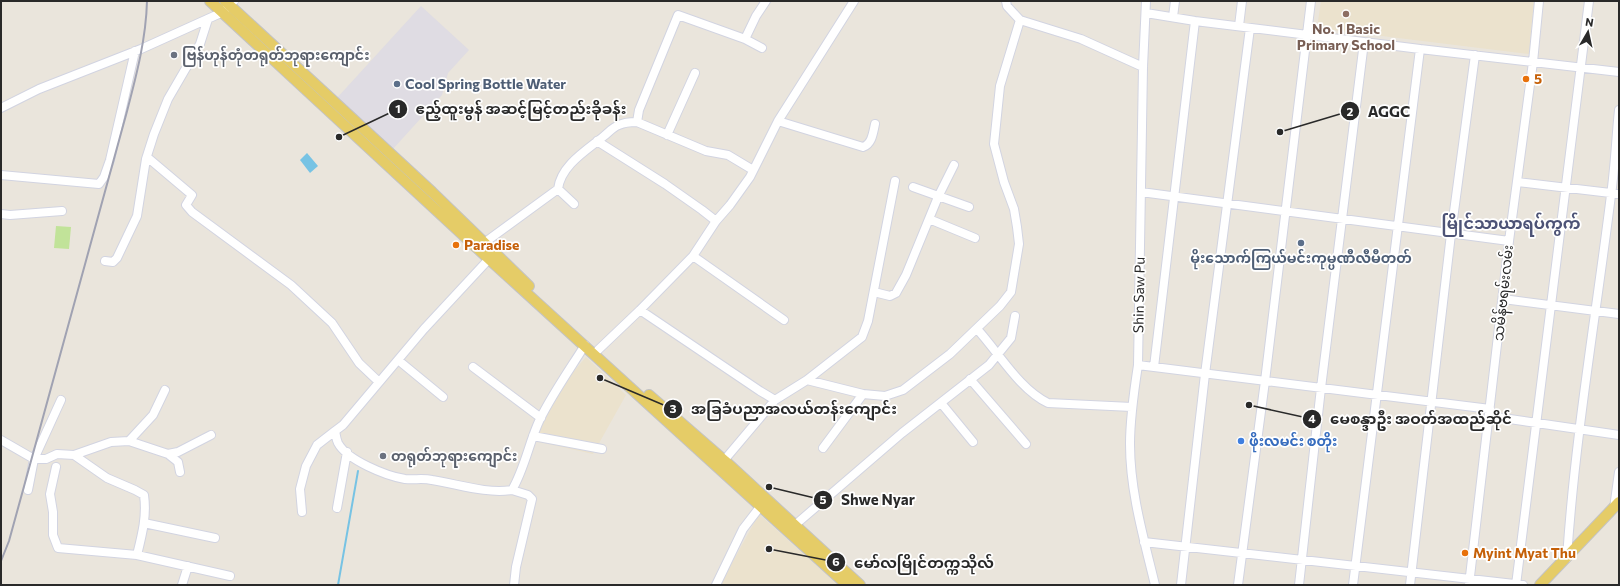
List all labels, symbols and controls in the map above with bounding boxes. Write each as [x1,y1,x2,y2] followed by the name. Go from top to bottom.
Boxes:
[1341,9,1351,19] marker: No. 1 Basic Primary School
[1568,12,1608,52] north arrow
[1585,15,1595,29] text: N
[1297,20,1395,53] place label: No. 1 Basic Primary School
[182,45,370,67] place label: ဗြန်ဟုန်တုံတရုတ်ဘုရားကျောင်း
[169,50,179,60] marker: ဗြန်ဟုန်တုံတရုတ်ဘုရားကျောင်း
[1534,70,1542,87] place label: 5
[1521,74,1531,84] marker: 5
[405,75,566,92] place label: Cool Spring Bottle Water
[392,79,402,89] marker: Cool Spring Bottle Water
[388,95,635,122] callout: ဧည့်ထူးမွန် အဆင့်မြင့်တည်းခိုခန်း
[1340,98,1419,125] callout: AGGC
[416,99,626,121] text: ဧည့်ထူးမွန် အဆင့်မြင့်တည်းခိုခန်း
[395,101,401,115] text: 1
[1368,102,1410,120] text: AGGC
[1347,104,1354,118] text: 2
[1442,212,1581,237] district label: မြိုင်သာယာရပ်ကွက်
[464,236,519,253] place label: Paradise
[1296,238,1306,248] marker: မိုးသောက်ကြယ်မင်းကုမ္ပဏီလီမီတတ်
[451,240,461,250] marker: Paradise
[1488,244,1520,342] street label: သမိန်ဗရမ်းလမ်း
[1190,248,1412,270] place label: မိုးသောက်ကြယ်မင်းကုမ္ပဏီလီမီတတ်
[1129,257,1148,333] street label: Shin Saw Pu
[663,395,905,422] callout: အခြခံပညာအလယ်တန်းကျောင်း
[691,399,897,421] text: အခြခံပညာအလယ်တန်းကျောင်း
[670,401,677,415] text: 3
[1302,405,1521,432] callout: မေစန္ဒာဦး အဝတ်အထည်ဆိုင်
[1330,409,1512,431] text: မေစန္ဒာဦး အဝတ်အထည်ဆိုင်
[1308,411,1316,425] text: 4
[1249,431,1337,453] place label: ဖိုးလမင်း စတိုး
[1236,436,1246,446] marker: ဖိုးလမင်း စတိုး
[391,446,517,468] place label: တရုတ်ဘုရားကျောင်း
[378,451,388,461] marker: တရုတ်ဘုရားကျောင်း
[813,486,923,513] callout: Shwe Nyar
[841,490,915,508] text: Shwe Nyar
[820,492,827,506] text: 5
[1473,544,1576,561] place label: Myint Myat Thu
[1460,548,1470,558] marker: Myint Myat Thu
[826,549,1002,576] callout: မော်လမြိုင်တက္ကသိုလ်
[854,553,994,575] text: မော်လမြိုင်တက္ကသိုလ်
[832,554,840,568] text: 6

